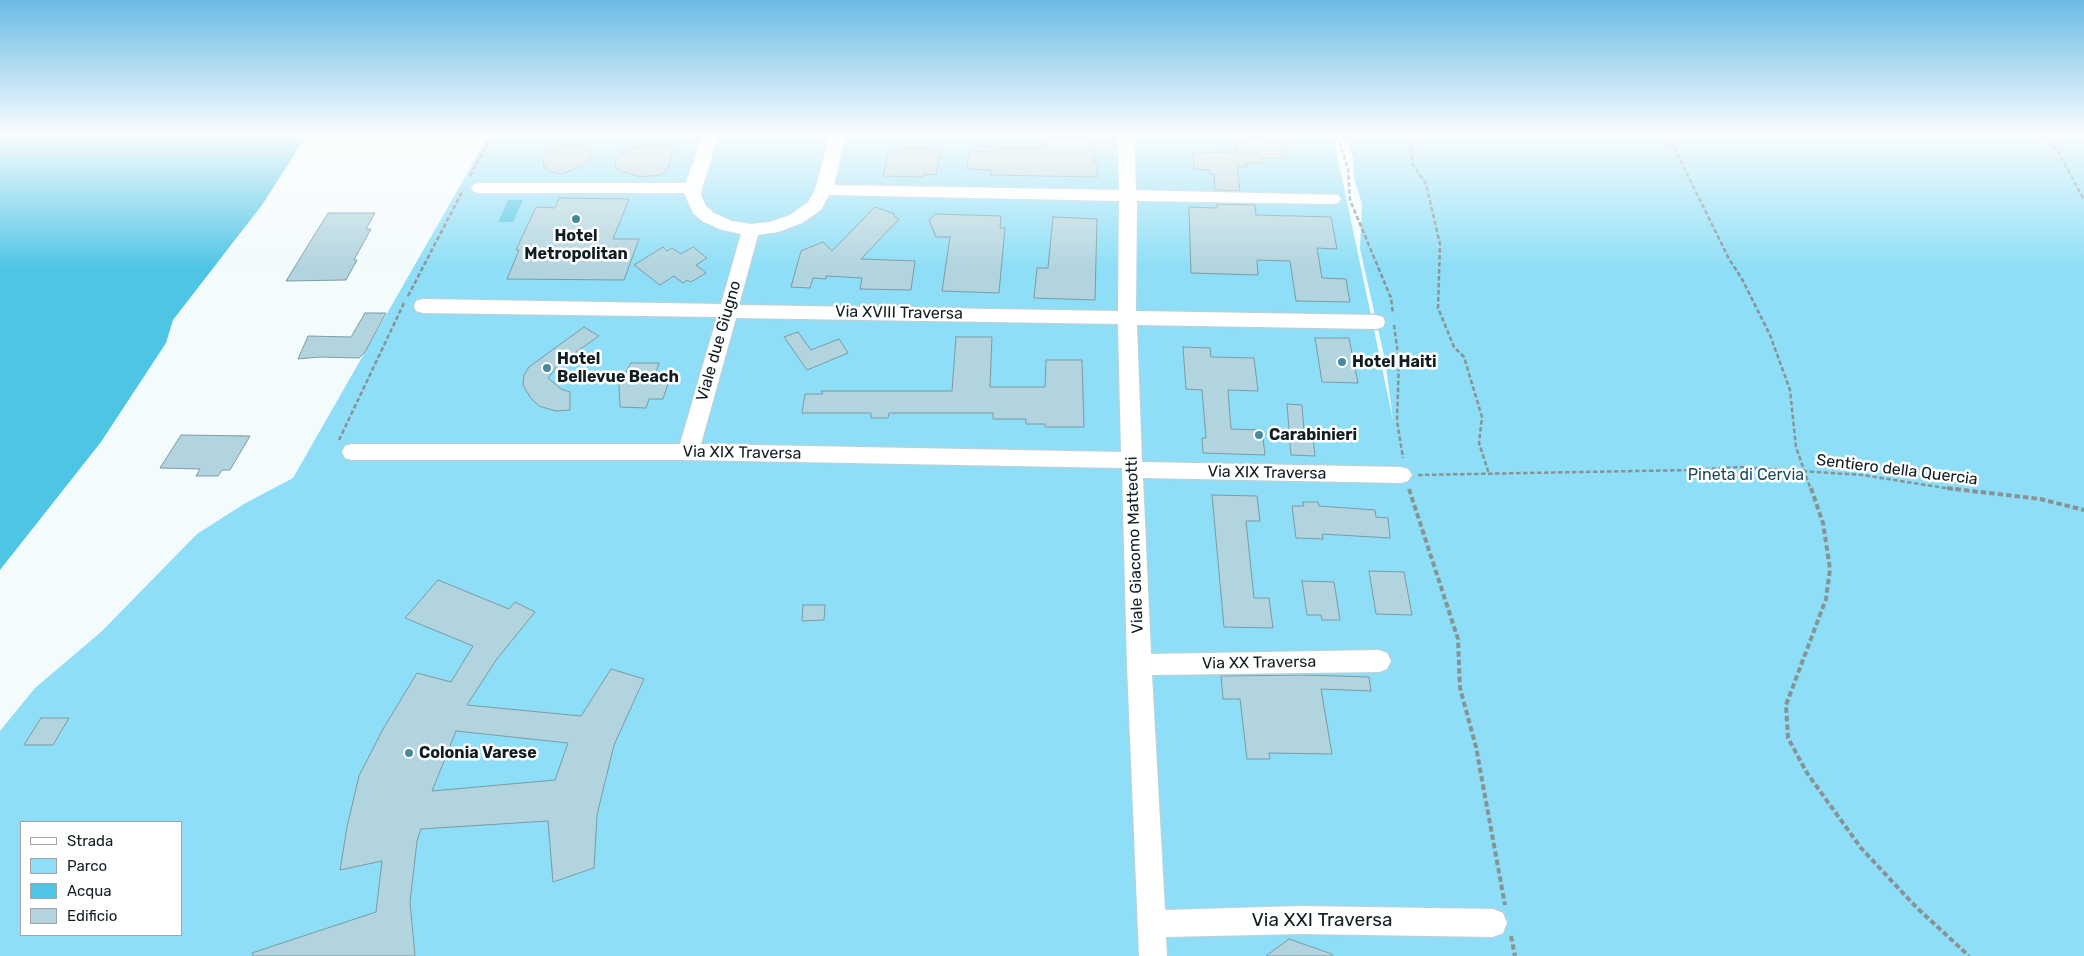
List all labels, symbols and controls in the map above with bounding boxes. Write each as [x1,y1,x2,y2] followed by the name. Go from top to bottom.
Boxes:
[570,213,582,225] marker: Hotel Metropolitan
[524,226,628,264] place label: Hotel Metropolitan
[693,278,745,404] street label: Viale due Giugno
[835,302,963,324] street label: Via XVIII Traversa
[557,349,679,387] place label: Hotel Bellevue Beach
[1352,352,1437,372] place label: Hotel Haiti
[1336,356,1348,368] marker: Hotel Haiti
[541,362,553,374] marker: Hotel Bellevue Beach
[1269,425,1357,445] place label: Carabinieri
[1253,429,1265,441] marker: Carabinieri
[682,442,802,464] street label: Via XIX Traversa
[1815,451,1979,489] street label: Sentiero della Quercia
[1122,456,1148,634] street label: Viale Giacomo Matteotti
[1207,462,1327,484] street label: Via XIX Traversa
[1688,465,1804,485] park label: Pineta di Cervia
[1202,652,1316,674] street label: Via XX Traversa
[419,743,537,763] place label: Colonia Varese
[403,747,415,759] marker: Colonia Varese
[20,821,182,936] legend
[67,832,113,850] text: Strada
[67,857,107,875] text: Parco
[67,882,112,900] text: Acqua
[67,907,117,925] text: Edificio
[1251,910,1393,932] street label: Via XXI Traversa

